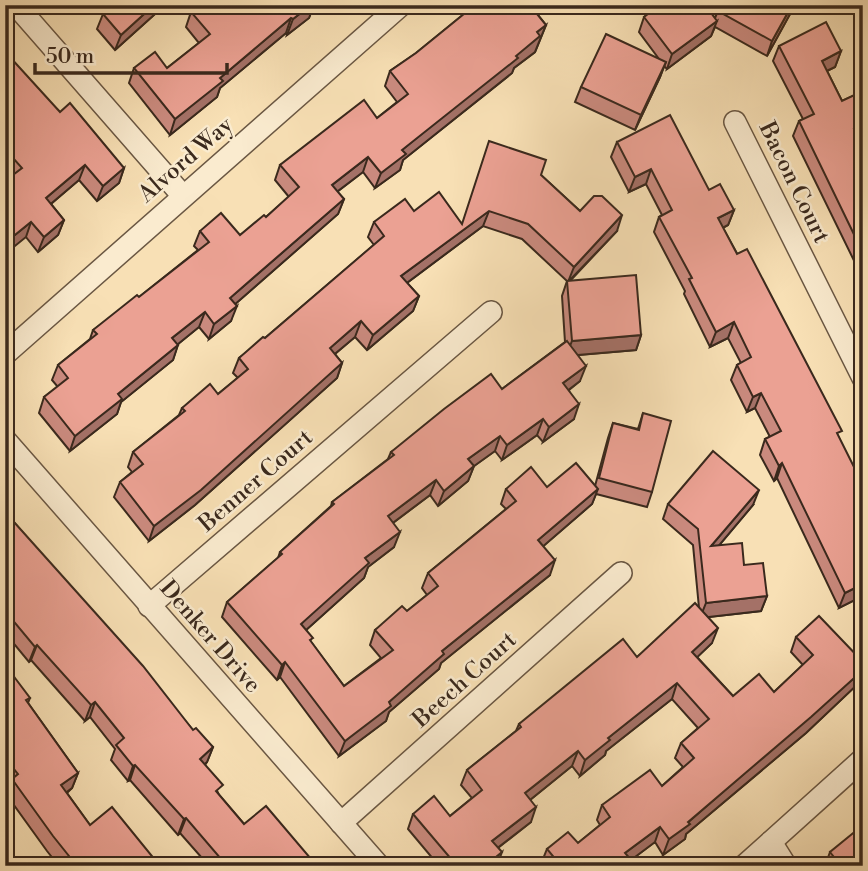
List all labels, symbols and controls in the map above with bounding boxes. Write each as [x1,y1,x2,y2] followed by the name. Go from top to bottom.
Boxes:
[35,32,228,76] scale bar
[46,44,94,70] text: 50 m
[132,111,239,209] street label: Alvord Way
[752,116,835,248] street label: Bacon Court
[192,424,318,539] street label: Benner Court
[154,575,267,699] street label: Denker Drive
[406,626,522,734] street label: Beech Court

